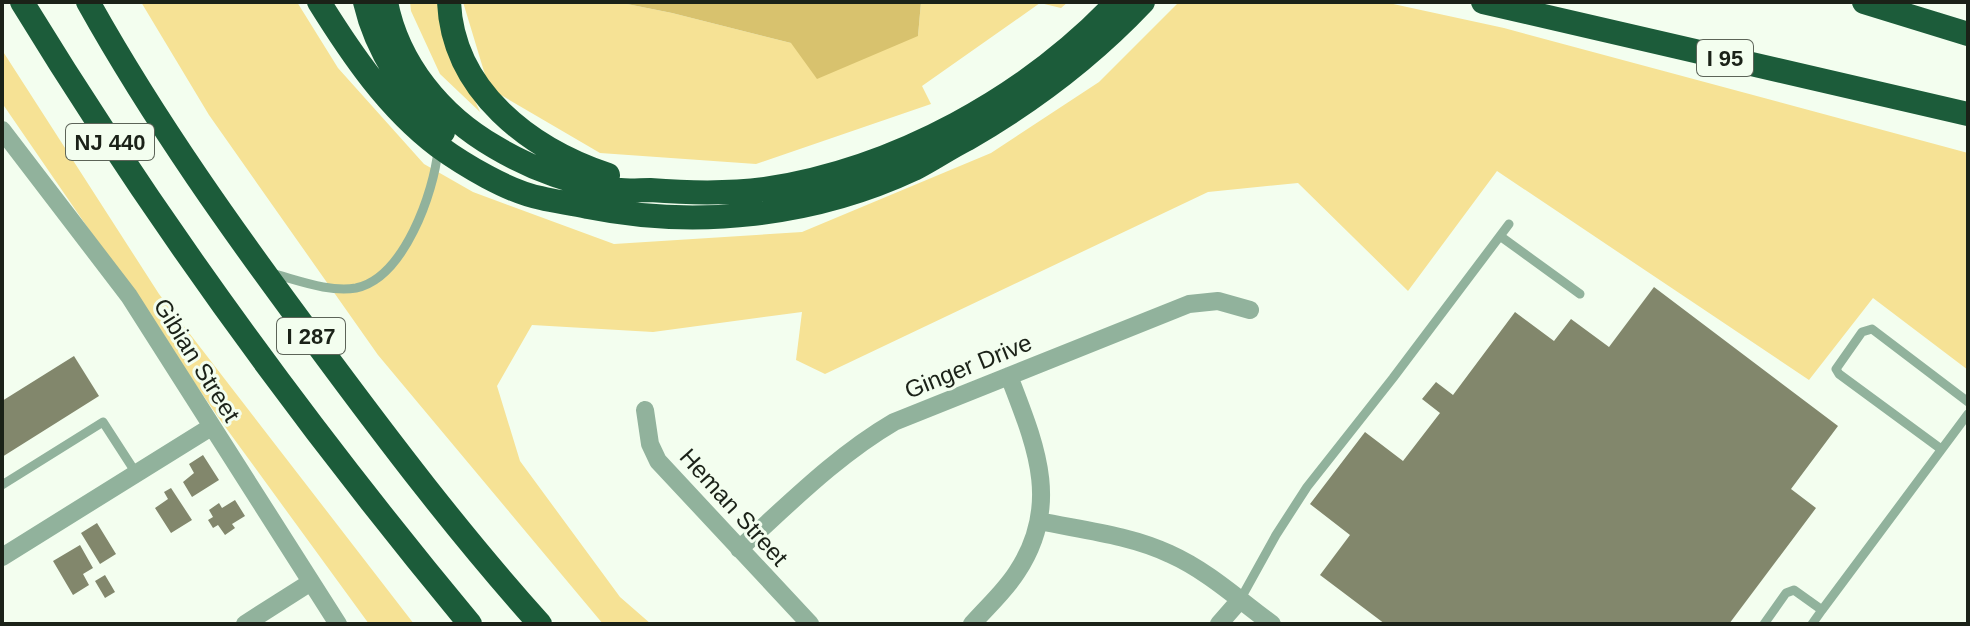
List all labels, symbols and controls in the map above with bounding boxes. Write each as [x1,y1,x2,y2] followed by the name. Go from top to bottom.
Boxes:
[1697,40,1753,76] road number: I 95
[66,124,154,160] road number: NJ 440
[148,293,246,427] street label: Gibian Street
[277,318,345,354] road number: I 287
[900,328,1036,404] street label: Ginger Drive
[674,443,794,571] street label: Heman Street

